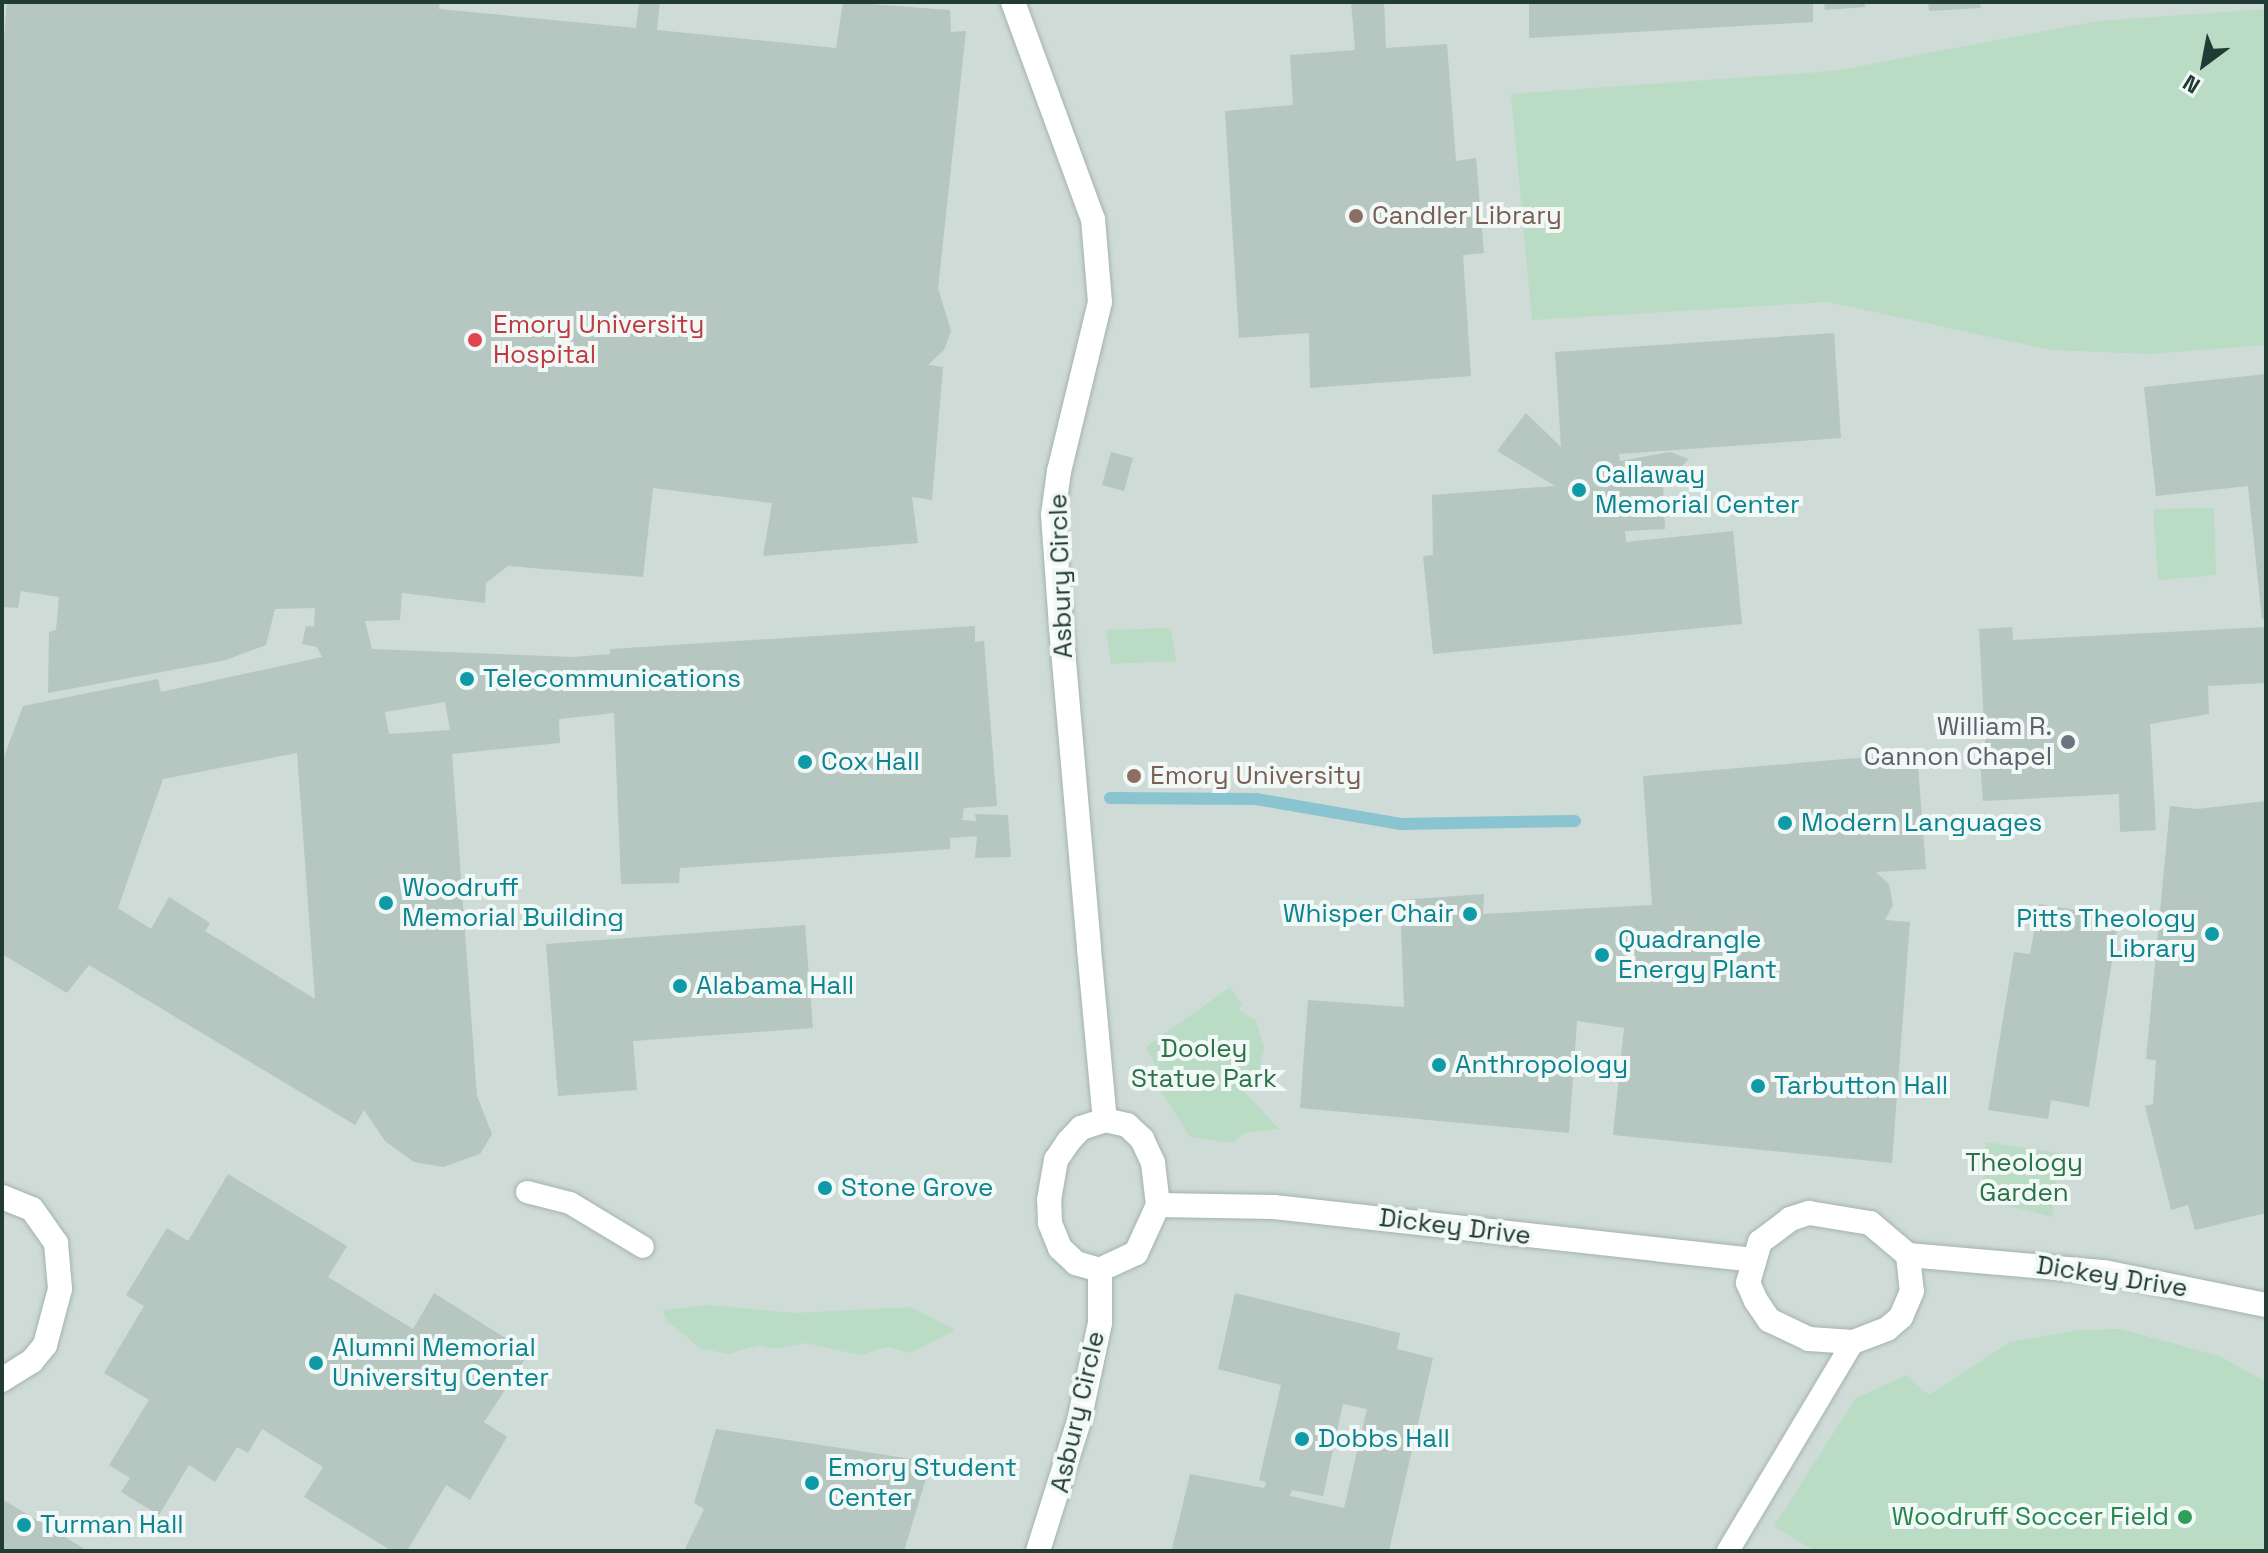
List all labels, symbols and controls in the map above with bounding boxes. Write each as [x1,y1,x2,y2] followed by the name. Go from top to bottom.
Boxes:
[2164,24,2244,104] north arrow
[2178,69,2205,100] text: N
[1372,200,1562,232] place label: Candler Library
[1347,207,1365,225] marker: Candler Library
[493,309,704,370] place label: Emory University Hospital
[464,329,486,351] marker: Emory University Hospital
[1595,459,1800,520] place label: Callaway Memorial Center
[1570,481,1588,499] marker: Callaway Memorial Center
[1043,493,1079,659] street label: Asbury Circle
[483,663,741,695] place label: Telecommunications
[458,670,476,688] marker: Telecommunications
[1864,711,2052,772] place label: William R. Cannon Chapel
[2059,733,2077,751] marker: William R. Cannon Chapel
[821,746,920,778] place label: Cox Hall
[796,753,814,771] marker: Cox Hall
[1150,760,1361,792] place label: Emory University
[1125,767,1143,785] marker: Emory University
[1801,807,2042,839] place label: Modern Languages
[1776,814,1794,832] marker: Modern Languages
[402,872,624,934] place label: Woodruff Memorial Building
[377,894,395,912] marker: Woodruff Memorial Building
[1283,898,1454,930] place label: Whisper Chair
[2016,903,2196,964] place label: Pitts Theology Library
[1461,905,1479,923] marker: Whisper Chair
[1618,924,1777,986] place label: Quadrangle Energy Plant
[2203,925,2221,943] marker: Pitts Theology Library
[1593,946,1611,964] marker: Quadrangle Energy Plant
[696,970,854,1002] place label: Alabama Hall
[671,977,689,995] marker: Alabama Hall
[1131,1033,1277,1094] park label: Dooley Statue Park
[1455,1049,1628,1081] place label: Anthropology
[1430,1056,1448,1074] marker: Anthropology
[1774,1070,1948,1102] place label: Tarbutton Hall
[1749,1077,1767,1095] marker: Tarbutton Hall
[1965,1147,2083,1208] park label: Theology Garden
[841,1172,993,1204] place label: Stone Grove
[816,1179,834,1197] marker: Stone Grove
[1377,1202,1533,1252] street label: Dickey Drive
[2034,1250,2190,1304] street label: Dickey Drive
[1044,1328,1112,1496] street label: Asbury Circle
[332,1332,549,1394] place label: Alumni Memorial University Center
[307,1354,325,1372] marker: Alumni Memorial University Center
[1318,1423,1450,1455] place label: Dobbs Hall
[1293,1430,1311,1448] marker: Dobbs Hall
[828,1452,1017,1514] place label: Emory Student Center
[803,1474,821,1492] marker: Emory Student Center
[1892,1501,2169,1533] place label: Woodruff Soccer Field
[2176,1508,2194,1526] marker: Woodruff Soccer Field
[40,1509,184,1541] place label: Turman Hall
[15,1516,33,1534] marker: Turman Hall

